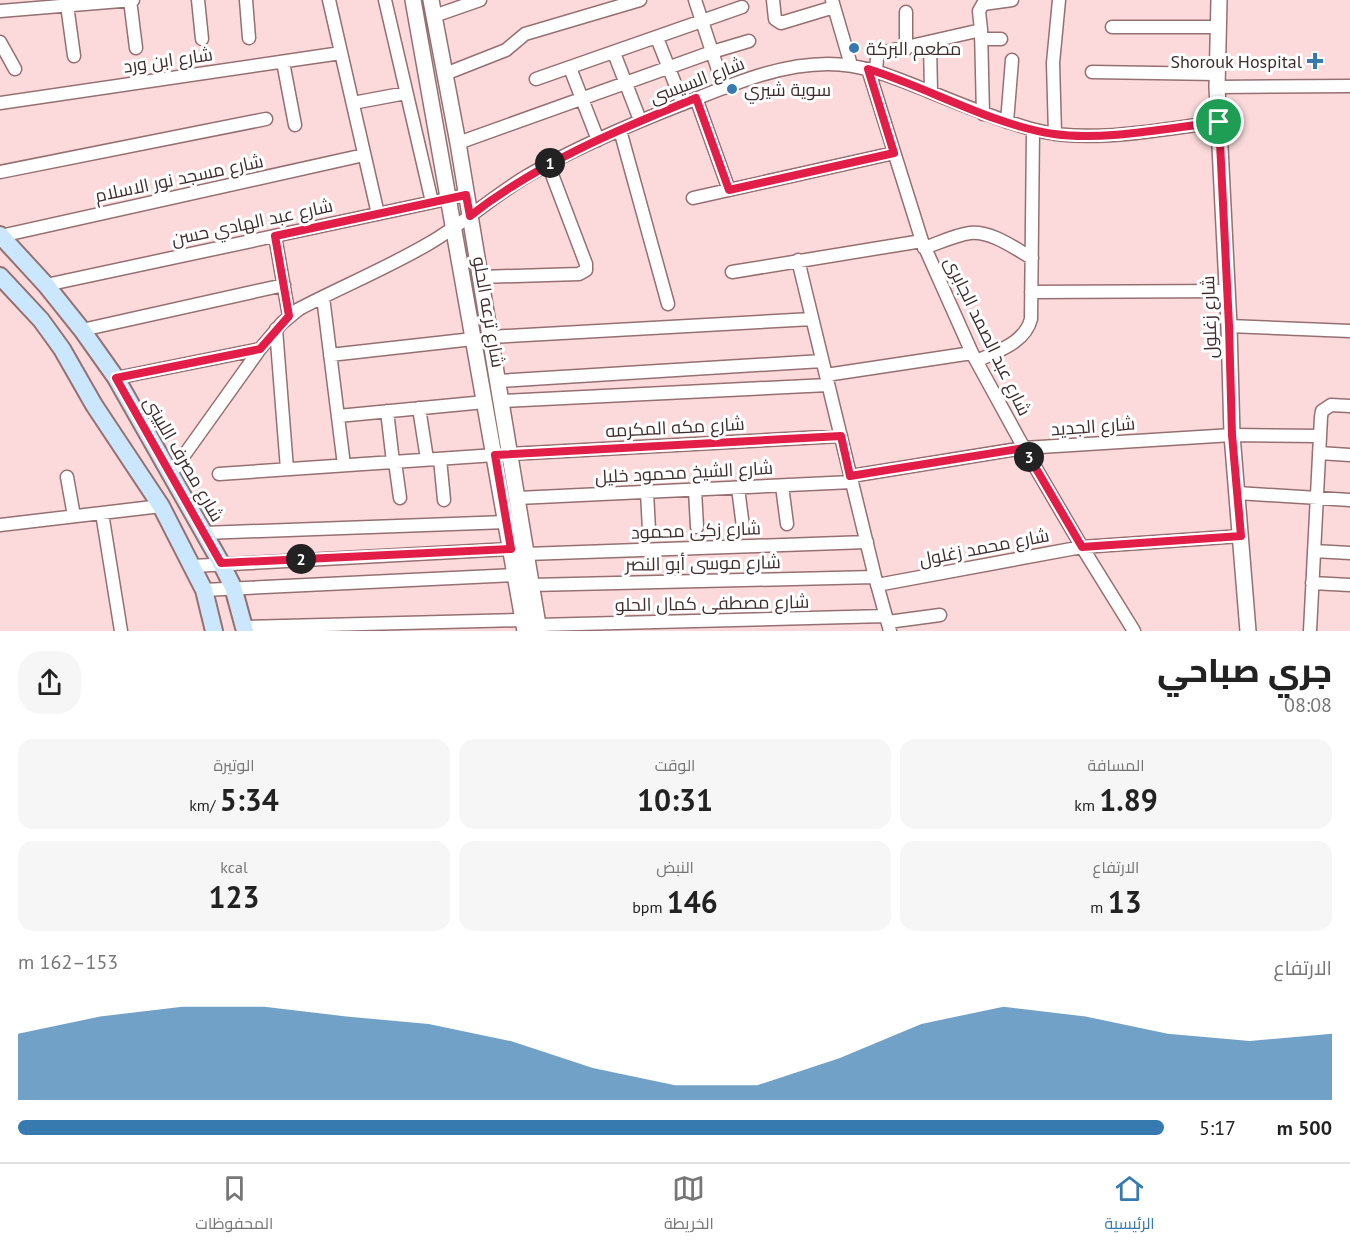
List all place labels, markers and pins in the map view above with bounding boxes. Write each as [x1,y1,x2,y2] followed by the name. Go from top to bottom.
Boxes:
[866,37,961,61] place label: مطعم البركة
[847,41,861,55] marker: مطعم البركة
[1170,50,1303,73] place label: Shorouk Hospital
[1306,52,1324,70] marker: Shorouk Hospital
[744,78,831,104] place label: سوية شيري
[725,82,739,96] marker: سوية شيري
[1193,96,1244,147] pin
[535,148,565,178] pin: 1
[1014,442,1044,472] pin: 3
[286,544,316,574] pin: 2

